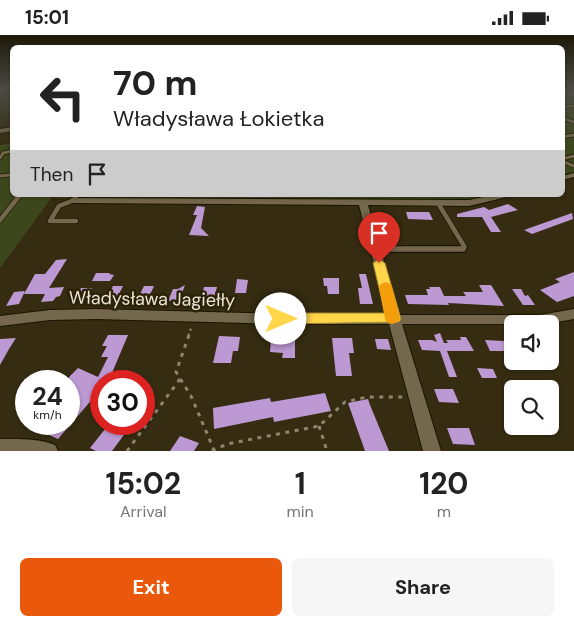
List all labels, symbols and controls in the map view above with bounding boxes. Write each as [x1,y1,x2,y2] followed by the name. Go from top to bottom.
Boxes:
[25,5,69,30] text: 15:01
[113,60,197,106] text: 70 m
[30,65,95,130] icon: left
[113,104,325,133] text: Władysława Łokietka
[83,160,111,188] icon: arrive
[30,162,73,187] text: Then
[358,212,400,263] pin
[365,219,393,247] icon: arrive
[69,286,235,312] street label: Władysława Jagiełły
[254,292,306,344] position arrow
[504,315,559,435] map controls
[504,315,559,370] button: sound
[90,370,155,435] speed limit sign: 30
[32,380,63,413] text: 24
[504,380,559,435] button: search
[33,407,62,423] text: km/h
[105,464,181,503] text: 15:02
[295,464,306,503] text: 1
[419,464,468,503] text: 120
[120,501,167,522] text: Arrival
[286,501,314,522] text: min
[437,501,451,522] text: m
[20,558,282,616] button: Exit
[292,558,554,616] button: Share

